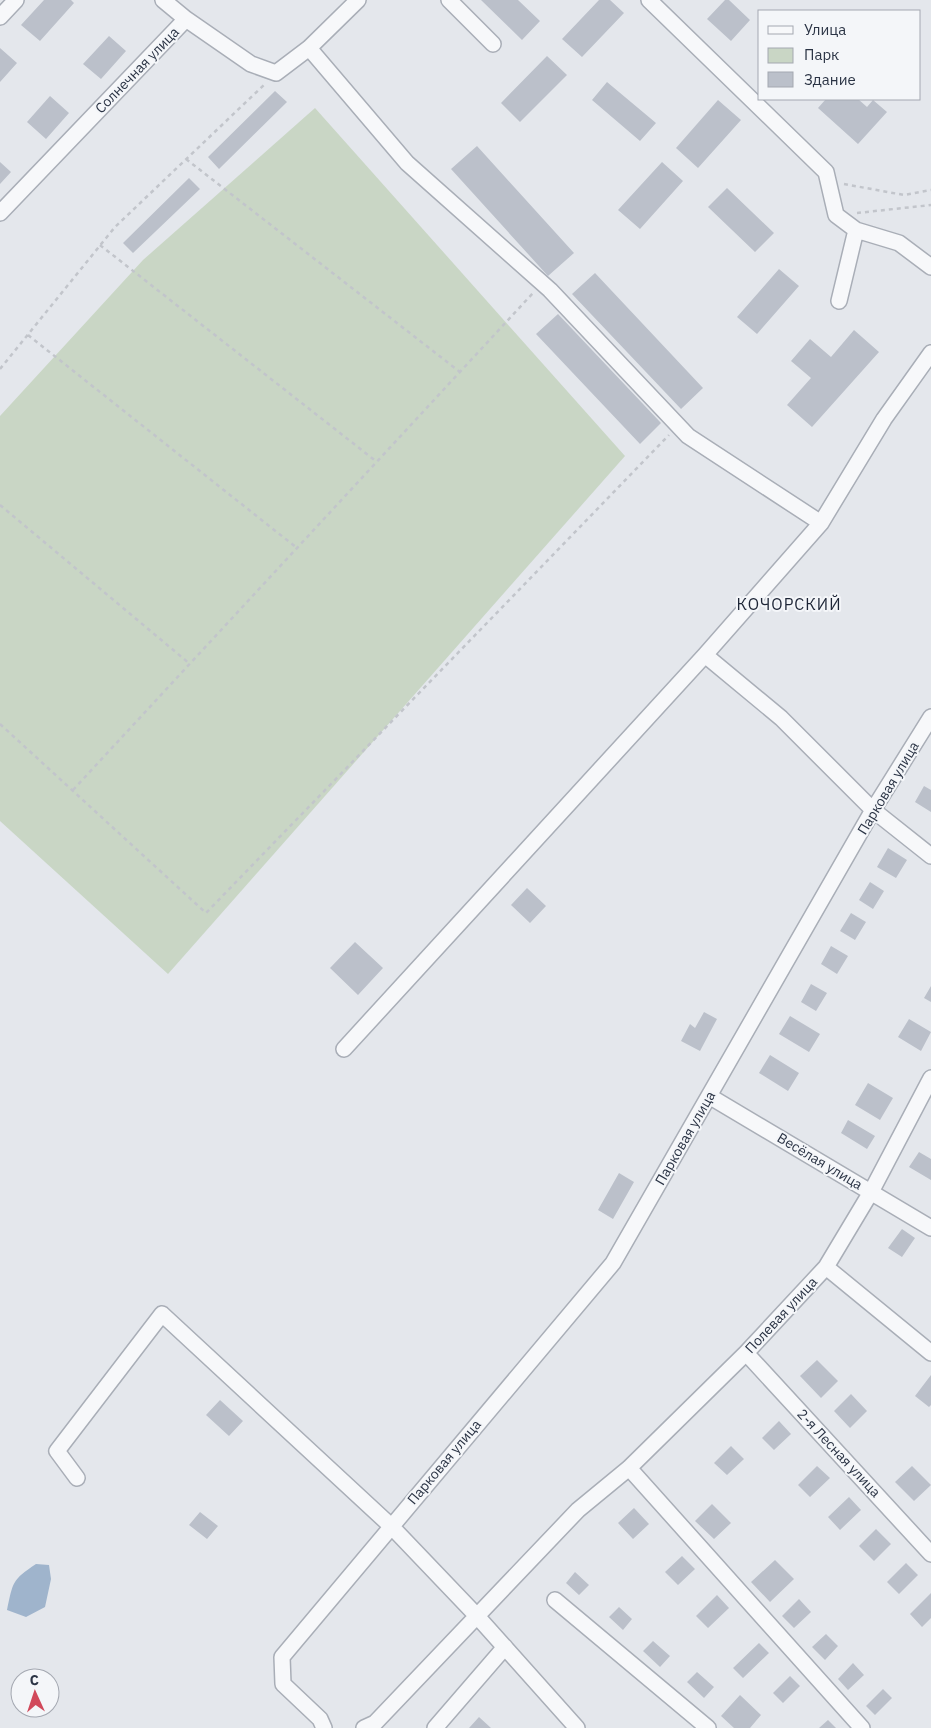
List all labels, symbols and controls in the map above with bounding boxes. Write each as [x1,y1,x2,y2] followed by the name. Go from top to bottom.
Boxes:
[758,10,921,100] legend
[804,20,846,39] text: Улица
[91,23,183,117] street label: Солнечная улица
[804,45,839,64] text: Парк
[804,70,856,89] text: Здание
[736,594,842,614] district label: КОЧОРСКИЙ
[853,738,923,838] street label: Парковая улица
[651,1087,719,1188] street label: Парковая улица
[774,1128,866,1194] street label: Весёлая улица
[741,1273,821,1357] street label: Полевая улица
[793,1405,885,1501] street label: 2-я Лесная улица
[403,1415,485,1508] street label: Парковая улица
[10,1668,60,1718] north arrow
[29,1671,39,1689] text: С

